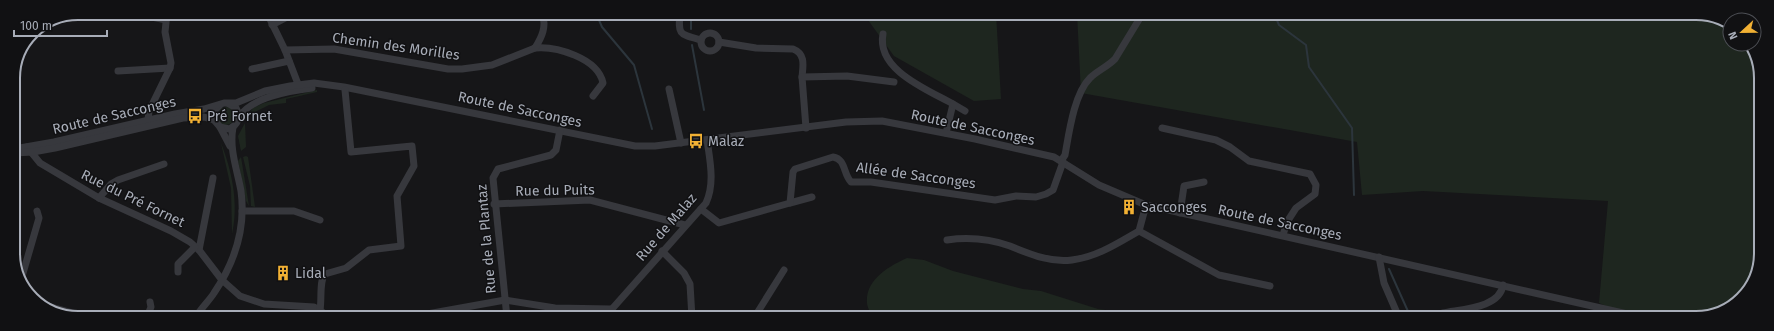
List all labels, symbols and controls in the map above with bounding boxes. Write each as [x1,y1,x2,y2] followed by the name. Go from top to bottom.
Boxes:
[14,12,107,38] scale bar
[1722,12,1762,52] north arrow
[20,19,52,33] text: 100 m
[331,29,461,64] street label: Chemin des Morilles
[1726,30,1741,41] text: N
[456,88,584,131] street label: Route de Sacconges
[51,93,178,138] street label: Route de Sacconges
[909,106,1037,149] street label: Route de Sacconges
[186,107,204,125] bus stop icon: Pré Fornet
[207,108,273,125] place label: Pré Fornet
[687,132,705,150] bus stop icon: Malaz
[708,133,744,150] place label: Malaz
[855,159,977,192] street label: Allée de Sacconges
[78,166,188,231] street label: Rue du Pré Fornet
[515,181,595,200] street label: Rue du Puits
[473,184,500,294] street label: Rue de la Plantaz
[632,190,700,265] street label: Rue de Malaz
[1120,198,1138,216] building icon: Sacconges
[1141,199,1207,216] place label: Sacconges
[1216,201,1344,244] street label: Route de Sacconges
[274,264,292,282] building icon: Lidal
[295,265,326,282] place label: Lidal

